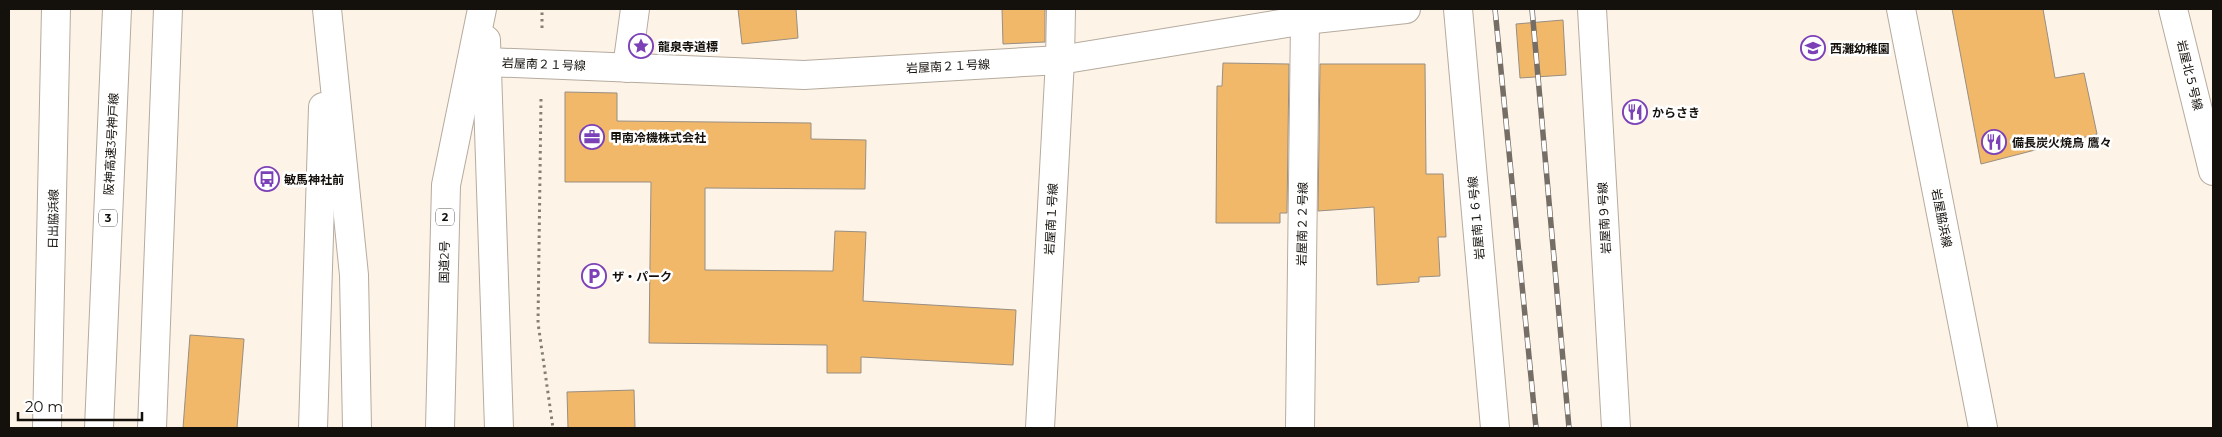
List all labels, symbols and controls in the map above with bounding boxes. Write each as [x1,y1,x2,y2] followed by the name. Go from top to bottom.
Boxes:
[628,33,654,59] place icon: 龍泉寺道標
[1800,35,1826,61] school or university icon: 西灘幼稚園
[2174,38,2206,112] street label: 岩屋北５号線
[658,39,718,54] place label: 龍泉寺道標
[1830,41,1890,56] place label: 西灘幼稚園
[502,55,586,73] street label: 岩屋南２１号線
[906,56,990,76] street label: 岩屋南２１号線
[101,92,121,196] street label: 阪神高速3号神戸線
[1622,99,1648,125] restaurant icon: からさき
[1652,105,1700,120] place label: からさき
[579,124,605,150] office icon: 甲南冷機株式会社
[1981,129,2007,155] restaurant icon: 備長炭火焼鳥 鷹々
[610,130,706,145] place label: 甲南冷機株式会社
[2012,135,2111,150] place label: 備長炭火焼鳥 鷹々
[254,166,280,192] bus stop icon: 敏馬神社前
[284,172,344,187] place label: 敏馬神社前
[1465,175,1487,261] street label: 岩屋南１６号線
[1294,182,1310,266] street label: 岩屋南２２号線
[1595,182,1613,254] street label: 岩屋南９号線
[1042,183,1060,255] street label: 岩屋南１号線
[1929,187,1955,249] street label: 岩屋脇浜線
[45,189,61,249] street label: 日出脇浜線
[436,208,454,226] road number: 2
[99,210,117,227] road number: 3
[436,240,452,284] street label: 国道2号
[581,263,607,289] parking icon: ザ・パーク
[612,269,672,284] place label: ザ・パーク
[18,390,141,422] scale bar
[25,397,63,416] text: 20 m

